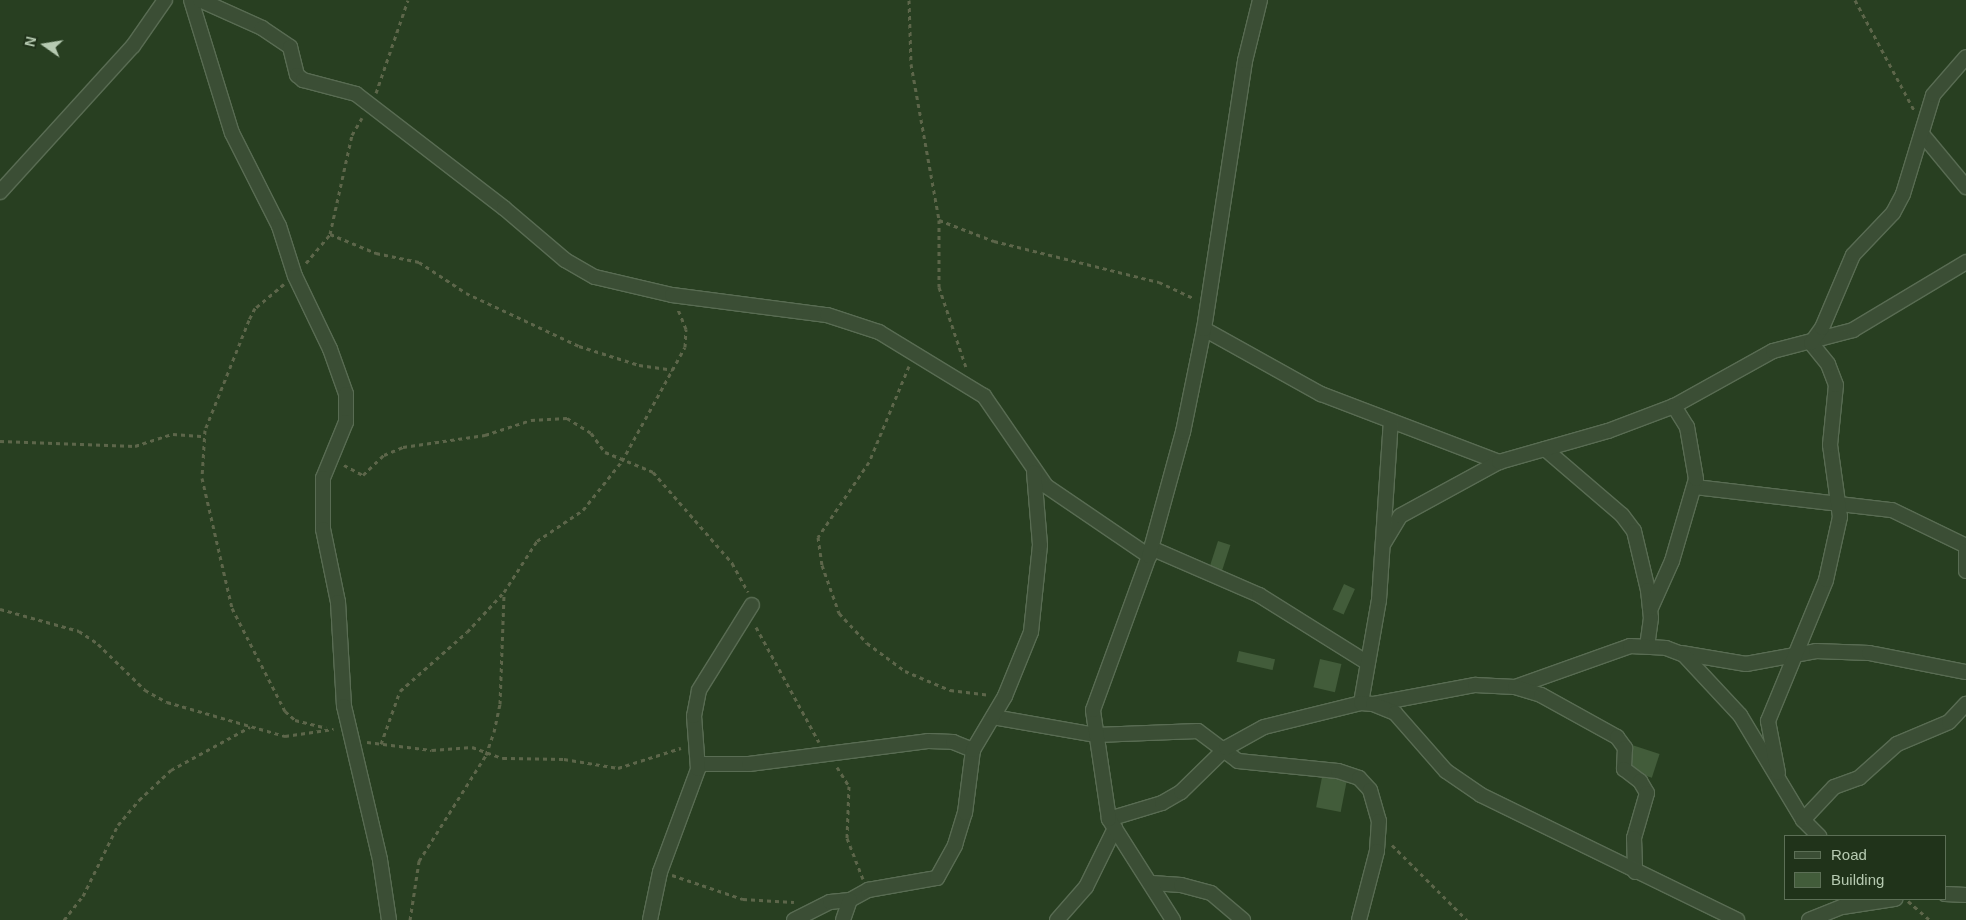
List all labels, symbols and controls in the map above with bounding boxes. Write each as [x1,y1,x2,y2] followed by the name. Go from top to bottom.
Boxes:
[20,20,70,70] north arrow
[21,35,39,48] text: N
[1784,835,1946,900] legend
[1831,846,1867,863] text: Road
[1831,871,1884,888] text: Building

